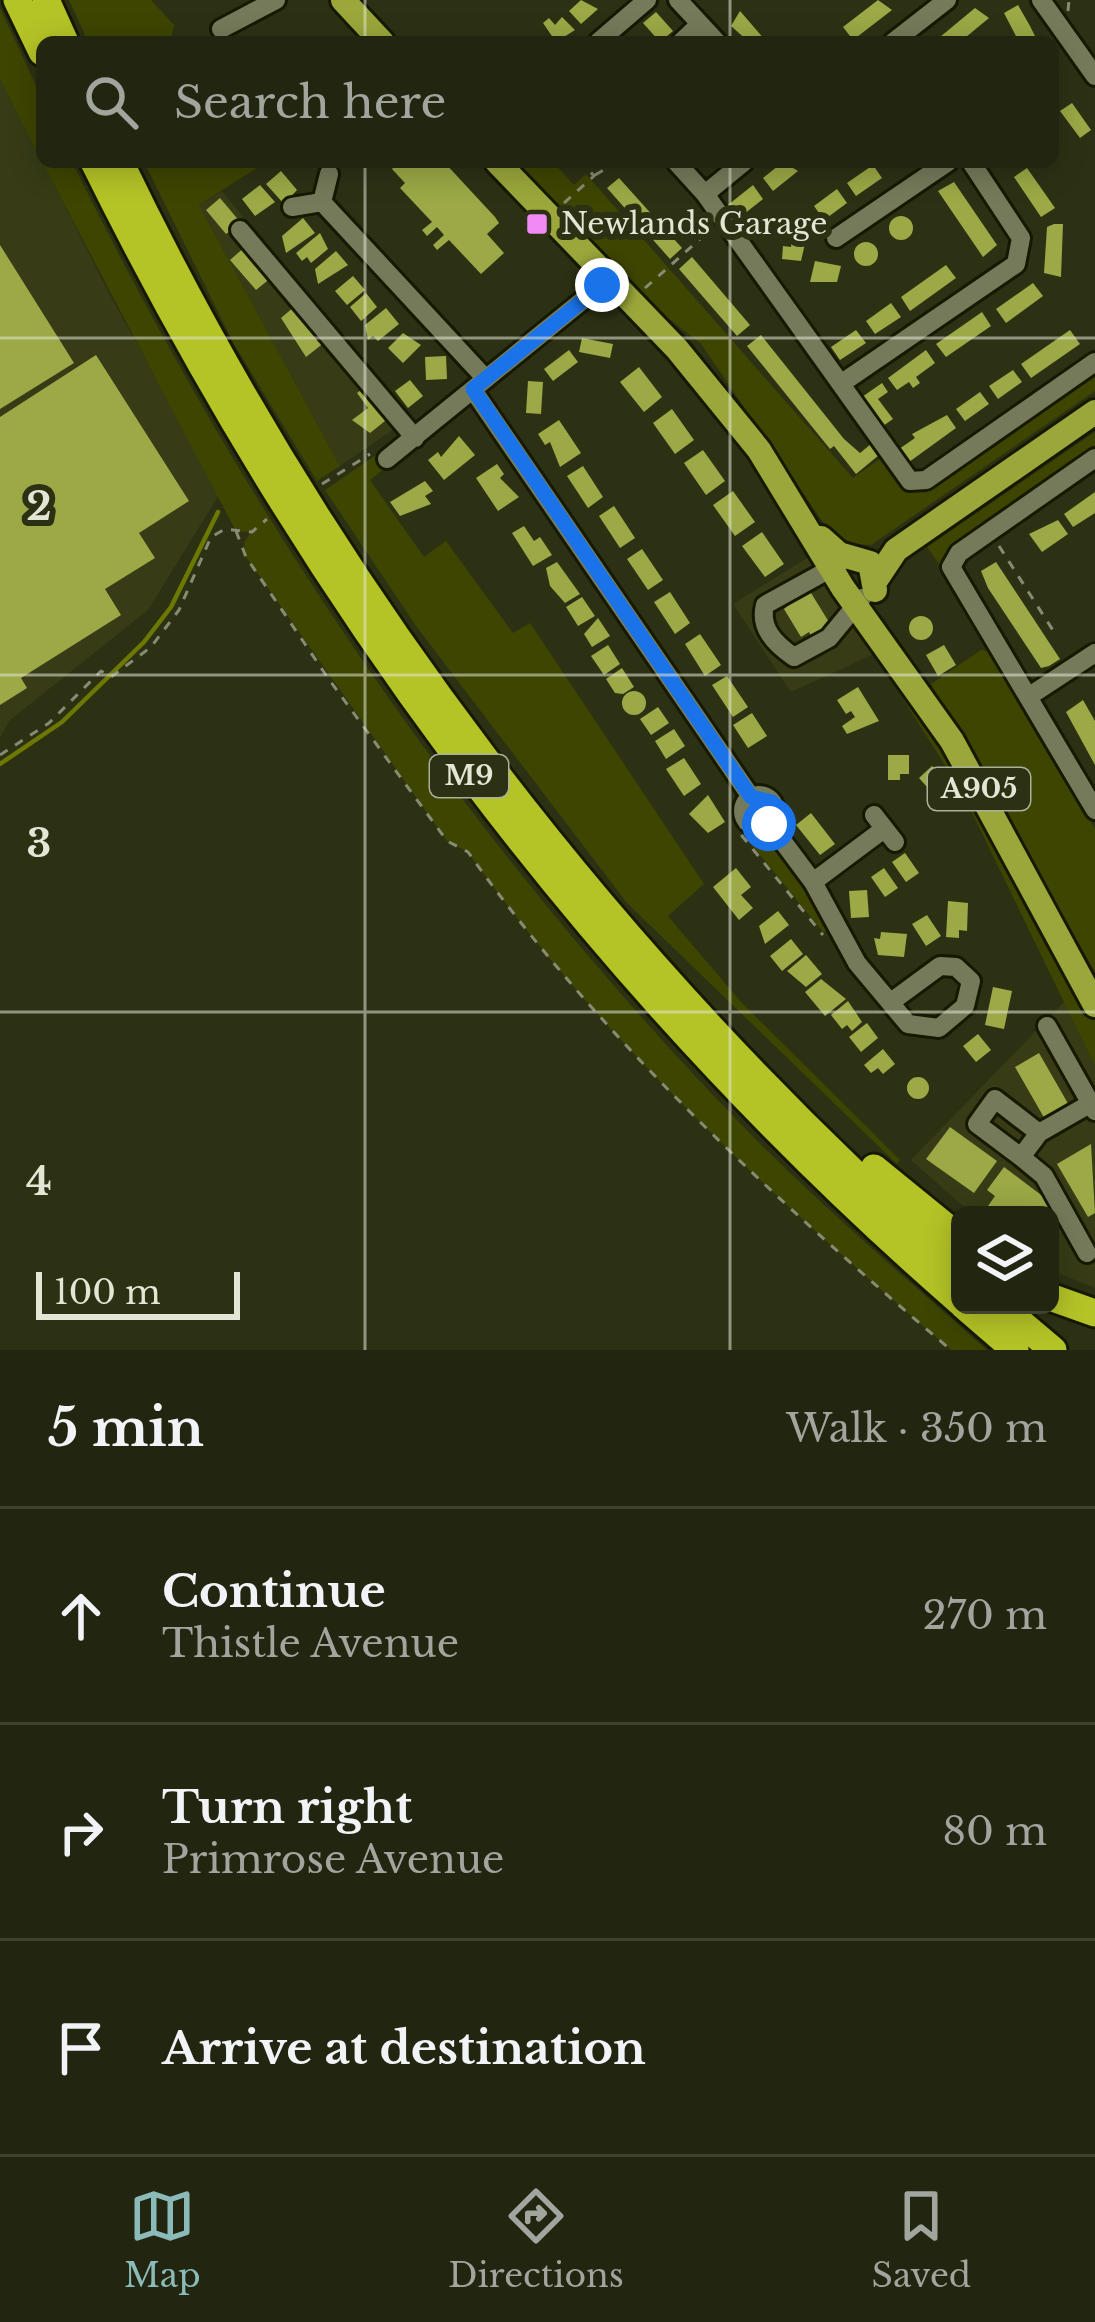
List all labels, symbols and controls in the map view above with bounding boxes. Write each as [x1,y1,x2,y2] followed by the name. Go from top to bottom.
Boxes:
[36,36,1059,168] search box
[78,69,144,135] icon: search
[174,74,446,130] text: Search here
[561,205,828,242] place label: Newlands Garage
[524,211,550,237] marker: Newlands Garage
[575,258,629,312] route end
[26,482,52,531] text: 2
[430,755,508,797] road number: M9
[928,768,1030,810] road number: A905
[742,797,796,851] route start
[27,819,51,868] text: 3
[26,1157,52,1206] text: 4
[951,1206,1059,1314] map controls
[951,1206,1059,1314] button: layers
[36,1266,240,1319] scale bar
[54,1272,161,1313] text: 100 m
[48,1397,204,1460] text: 5 min
[786,1404,1047,1453] text: Walk · 350 m
[162,1563,386,1619] text: Continue
[48,1583,114,1649] icon: ahead
[923,1591,1047,1640] text: 270 m
[162,1619,459,1668] text: Thistle Avenue
[162,1779,412,1835] text: Turn right
[48,1799,114,1865] icon: right
[942,1807,1047,1856] text: 80 m
[162,1835,504,1884] text: Primrose Avenue
[48,2015,114,2081] icon: arrive
[162,2020,646,2076] text: Arrive at destination
[124,2183,201,2296] tab: Map
[448,2183,624,2296] tab: Directions
[872,2183,971,2296] tab: Saved

